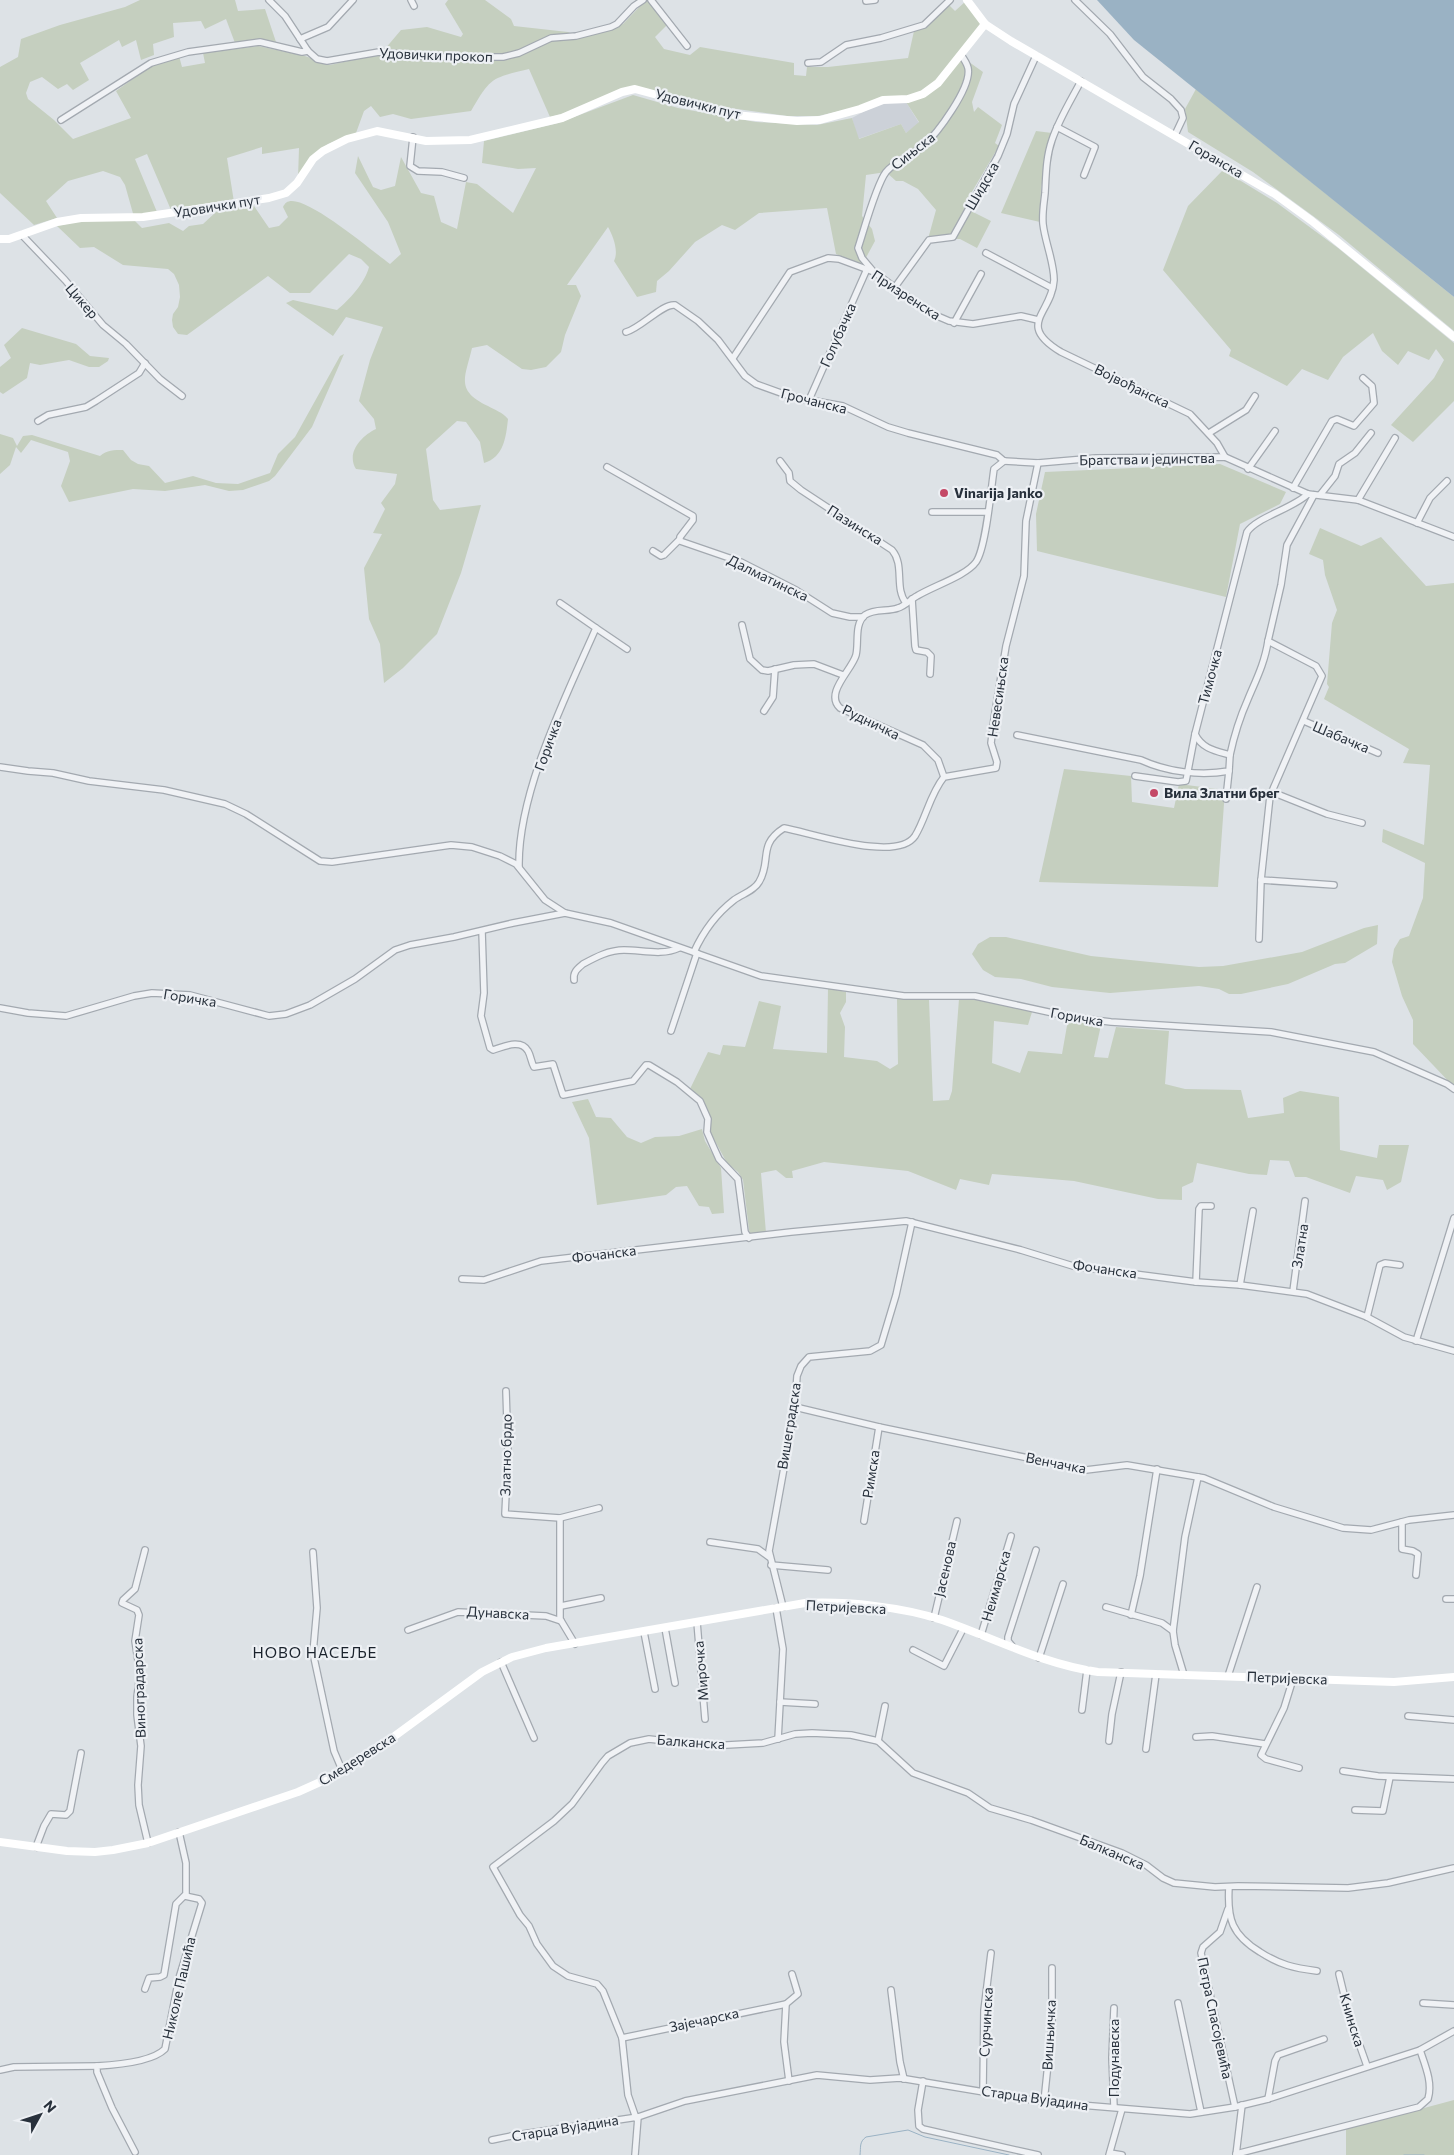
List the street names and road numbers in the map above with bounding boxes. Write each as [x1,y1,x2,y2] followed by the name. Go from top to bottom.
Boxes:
[379,44,493,65] street label: Удовички прокоп
[654,85,743,122] street label: Удовички пут
[887,128,938,173] street label: Сињска
[1186,136,1247,181] street label: Горанска
[961,159,1002,213] street label: Шидска
[172,190,262,221] street label: Удовички пут
[869,266,944,323] street label: Призренска
[62,279,102,322] street label: Цикер
[816,300,859,369] street label: Голубачка
[1092,360,1173,411] street label: Војвођанска
[779,384,849,417] street label: Грочанска
[1079,449,1215,468] street label: Братства и јединства
[824,501,886,548] street label: Пазинска
[725,551,811,604] street label: Далматинска
[1194,647,1225,706] street label: Тимочка
[983,656,1012,738] street label: Невесињска
[840,700,903,743] street label: Рудничка
[530,717,565,773] street label: Горичка
[1310,717,1372,756] street label: Шабачка
[162,985,218,1010] street label: Горичка
[1049,1003,1105,1030] street label: Горичка
[1288,1222,1311,1270] street label: Златна
[571,1241,637,1266] street label: Фочанска
[1072,1256,1138,1281] street label: Фочанска
[773,1381,804,1470] street label: Вишеградска
[496,1414,515,1496] street label: Златно брдо
[1024,1448,1088,1477] street label: Венчачка
[858,1449,883,1499] street label: Римска
[930,1539,959,1598] street label: Јасенова
[977,1548,1014,1623] street label: Неимарска
[805,1596,887,1617] street label: Петријевска
[466,1602,530,1623] street label: Дунавска
[128,1638,149,1738] street label: Виноградарска
[689,1640,712,1702] street label: Мирочка
[1246,1668,1328,1687] street label: Петријевска
[315,1728,398,1789] street label: Смедеревска
[656,1731,726,1752] street label: Балканска
[1077,1830,1147,1873] street label: Балканска
[158,1935,199,2041] street label: Николе Пашића
[1194,1955,1237,2080] street label: Петра Спасојевића
[975,1987,996,2057] street label: Сурчинска
[1336,1991,1369,2049] street label: Книнска
[1038,1999,1059,2071] street label: Вишњичка
[668,2004,740,2035] street label: Зајечарска
[1105,2019,1122,2097] street label: Подунавска
[980,2082,1090,2113] street label: Старца Вујадина
[510,2111,620,2144] street label: Старца Вујадина

